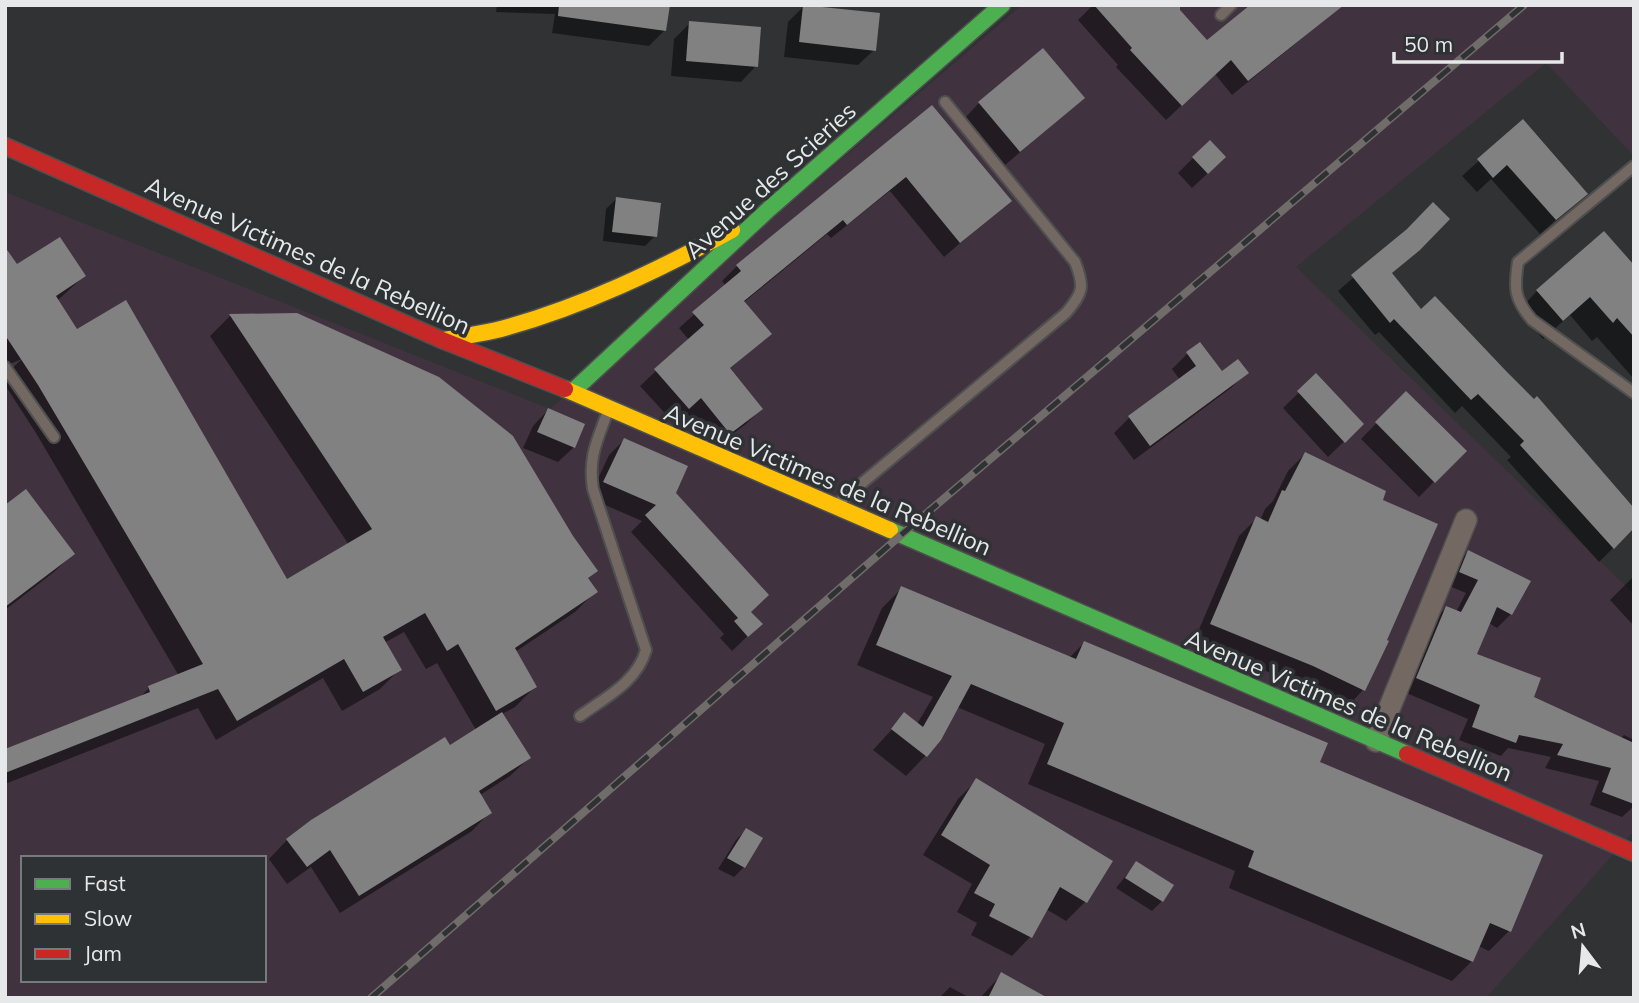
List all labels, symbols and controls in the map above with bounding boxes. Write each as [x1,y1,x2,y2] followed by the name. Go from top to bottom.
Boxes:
[1394,21,1562,65] scale bar
[1404,31,1453,57] text: 50 m
[678,95,862,265] street label: Avenue des Scieries
[141,170,475,340] street label: Avenue Victimes de la Rebellion
[660,396,996,562] street label: Avenue Victimes de la Rebellion
[1181,622,1517,788] street label: Avenue Victimes de la Rebellion
[21,856,266,982] legend
[84,870,126,896] text: Fast
[84,905,132,931] text: Slow
[1548,912,1618,982] north arrow
[1568,917,1589,944] text: N
[84,940,122,966] text: Jam

